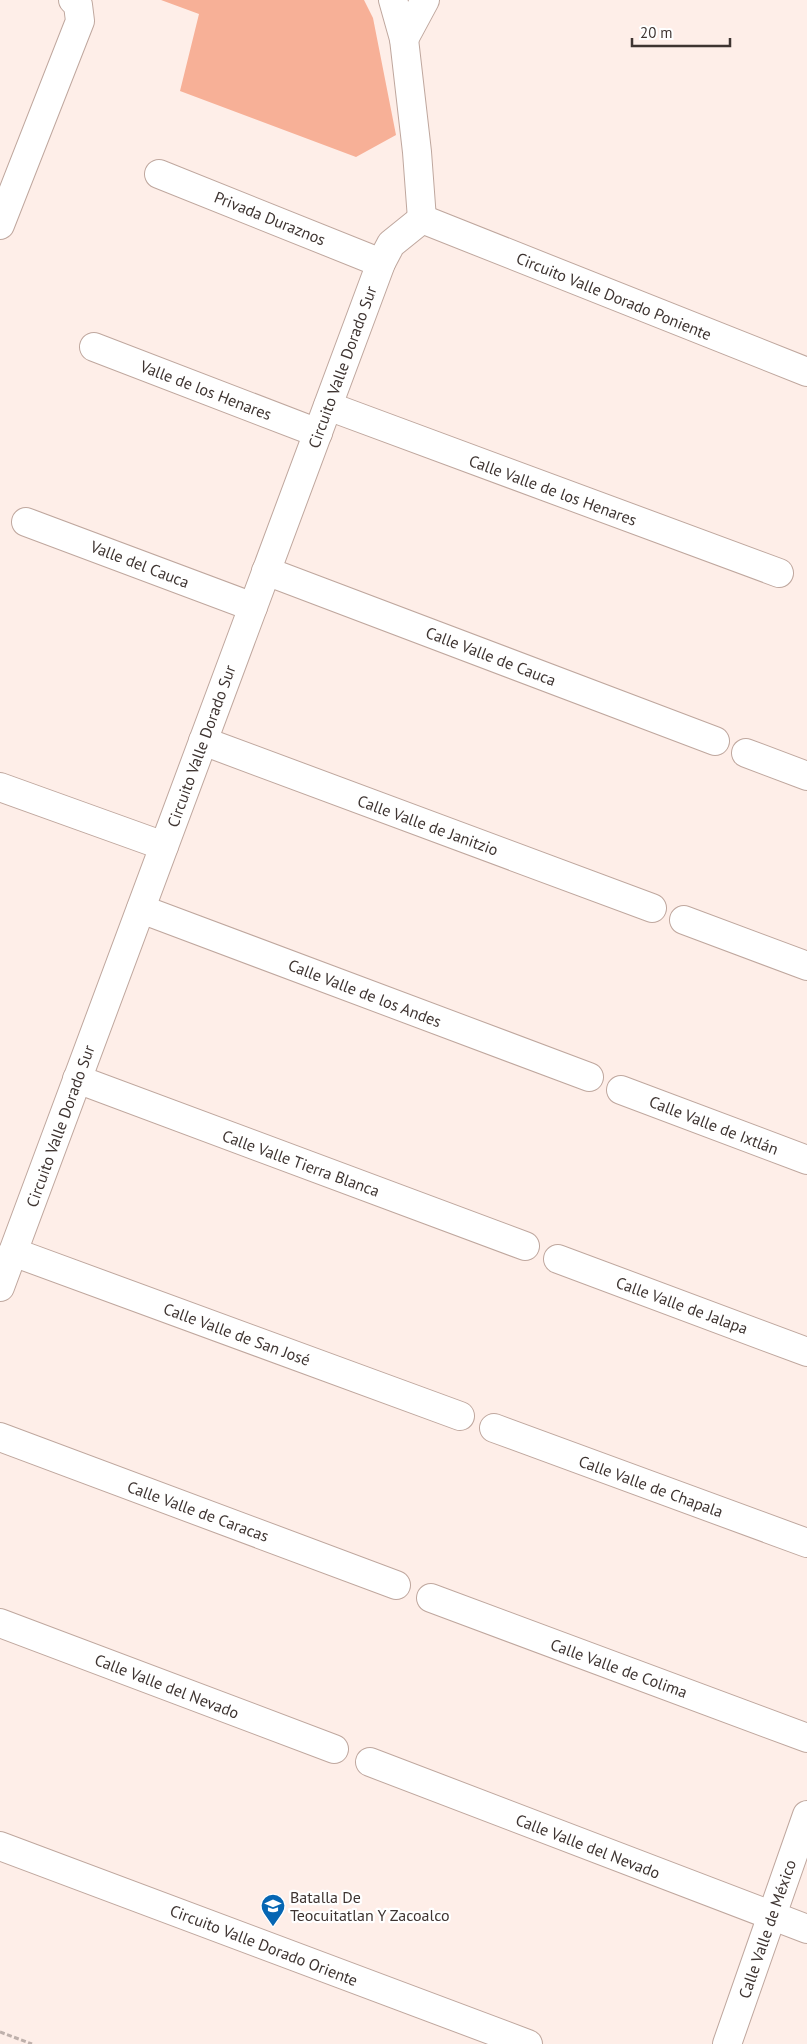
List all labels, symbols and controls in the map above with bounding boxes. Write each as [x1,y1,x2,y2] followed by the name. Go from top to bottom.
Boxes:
[632,15,730,47] scale bar
[640,23,673,42] text: 20 m
[211,187,329,250] street label: Privada Duraznos
[514,248,714,344] street label: Circuito Valle Dorado Poniente
[303,283,381,451] street label: Circuito Valle Dorado Sur
[137,355,275,424] street label: Valle de los Henares
[466,450,640,530] street label: Calle Valle de los Henares
[87,536,192,592] street label: Valle del Cauca
[423,622,559,690] street label: Calle Valle de Cauca
[162,662,240,830] street label: Circuito Valle Dorado Sur
[355,790,501,860] street label: Calle Valle de Janitzio
[286,955,445,1032] street label: Calle Valle de los Andes
[21,1042,99,1210] street label: Circuito Valle Dorado Sur
[647,1091,781,1159] street label: Calle Valle de Ixtlán
[220,1125,382,1201] street label: Calle Valle Tierra Blanca
[613,1272,751,1338] street label: Calle Valle de Jalapa
[161,1298,313,1370] street label: Calle Valle de San José
[576,1451,726,1521] street label: Calle Valle de Chapala
[125,1476,272,1546] street label: Calle Valle de Caracas
[548,1634,690,1702] street label: Calle Valle de Colima
[92,1649,242,1723] street label: Calle Valle del Nevado
[513,1809,663,1883] street label: Calle Valle del Nevado
[734,1857,800,2001] street label: Calle Valle de México
[290,1887,450,1925] place label: Batalla De Teocuitatlan Y Zacoalco
[260,1893,286,1927] school or university icon: Batalla De Teocuitatlan Y Zacoalco
[167,1900,361,1990] street label: Circuito Valle Dorado Oriente

